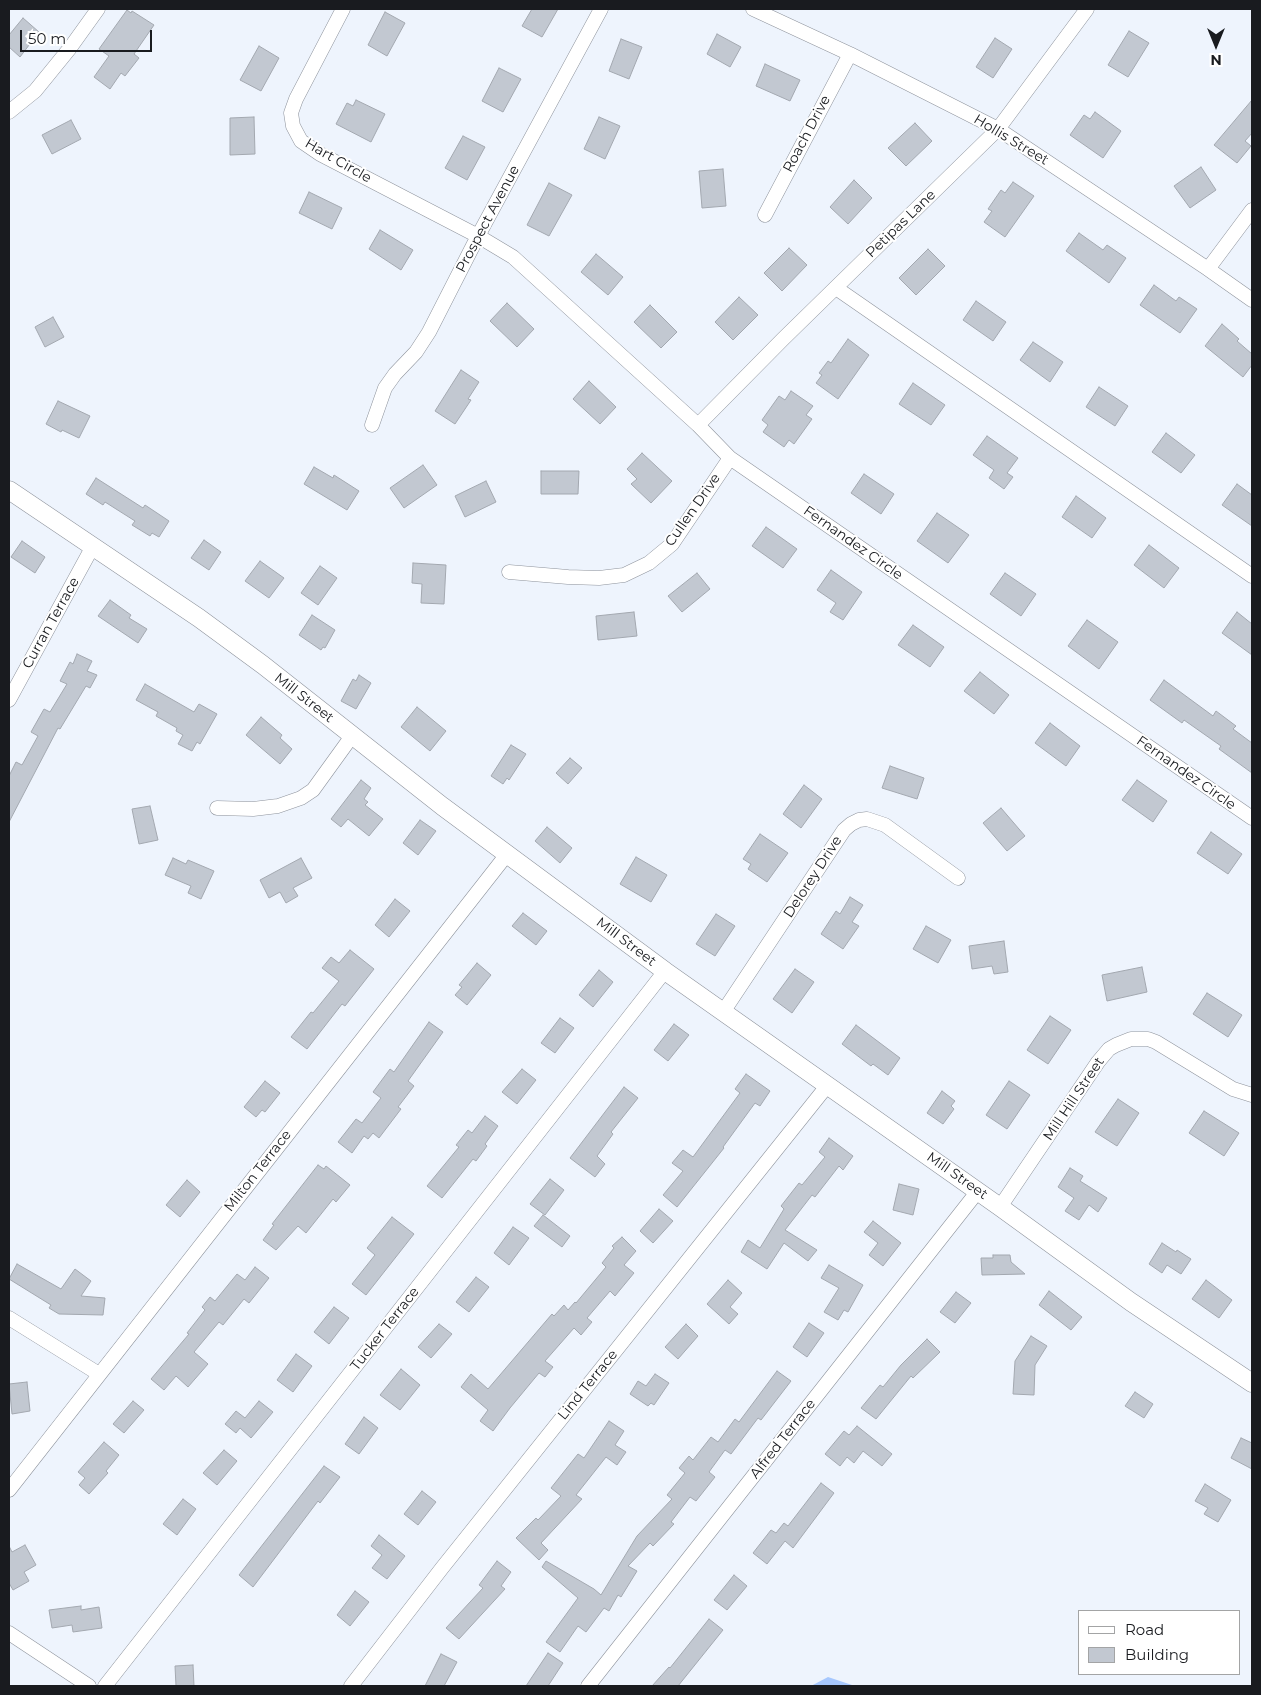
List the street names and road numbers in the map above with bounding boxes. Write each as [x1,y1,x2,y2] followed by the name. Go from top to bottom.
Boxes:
[780,93,834,175] street label: Roach Drive
[971,111,1051,169] street label: Hollis Street
[302,135,374,187] street label: Hart Circle
[453,163,523,275] street label: Prospect Avenue
[863,187,939,261] street label: Petipas Lane
[662,470,724,550] street label: Cullen Drive
[800,502,906,584] street label: Fernandez Circle
[19,574,83,672] street label: Curran Terrace
[271,670,337,726] street label: Mill Street
[1133,732,1239,814] street label: Fernandez Circle
[780,833,846,921] street label: Delorey Drive
[593,914,659,970] street label: Mill Street
[1040,1054,1108,1144] street label: Mill Hill Street
[221,1127,295,1215] street label: Milton Terrace
[923,1149,991,1203] street label: Mill Street
[347,1284,423,1374] street label: Tucker Terrace
[555,1347,621,1423] street label: Lind Terrace
[747,1396,819,1482] street label: Alfred Terrace

